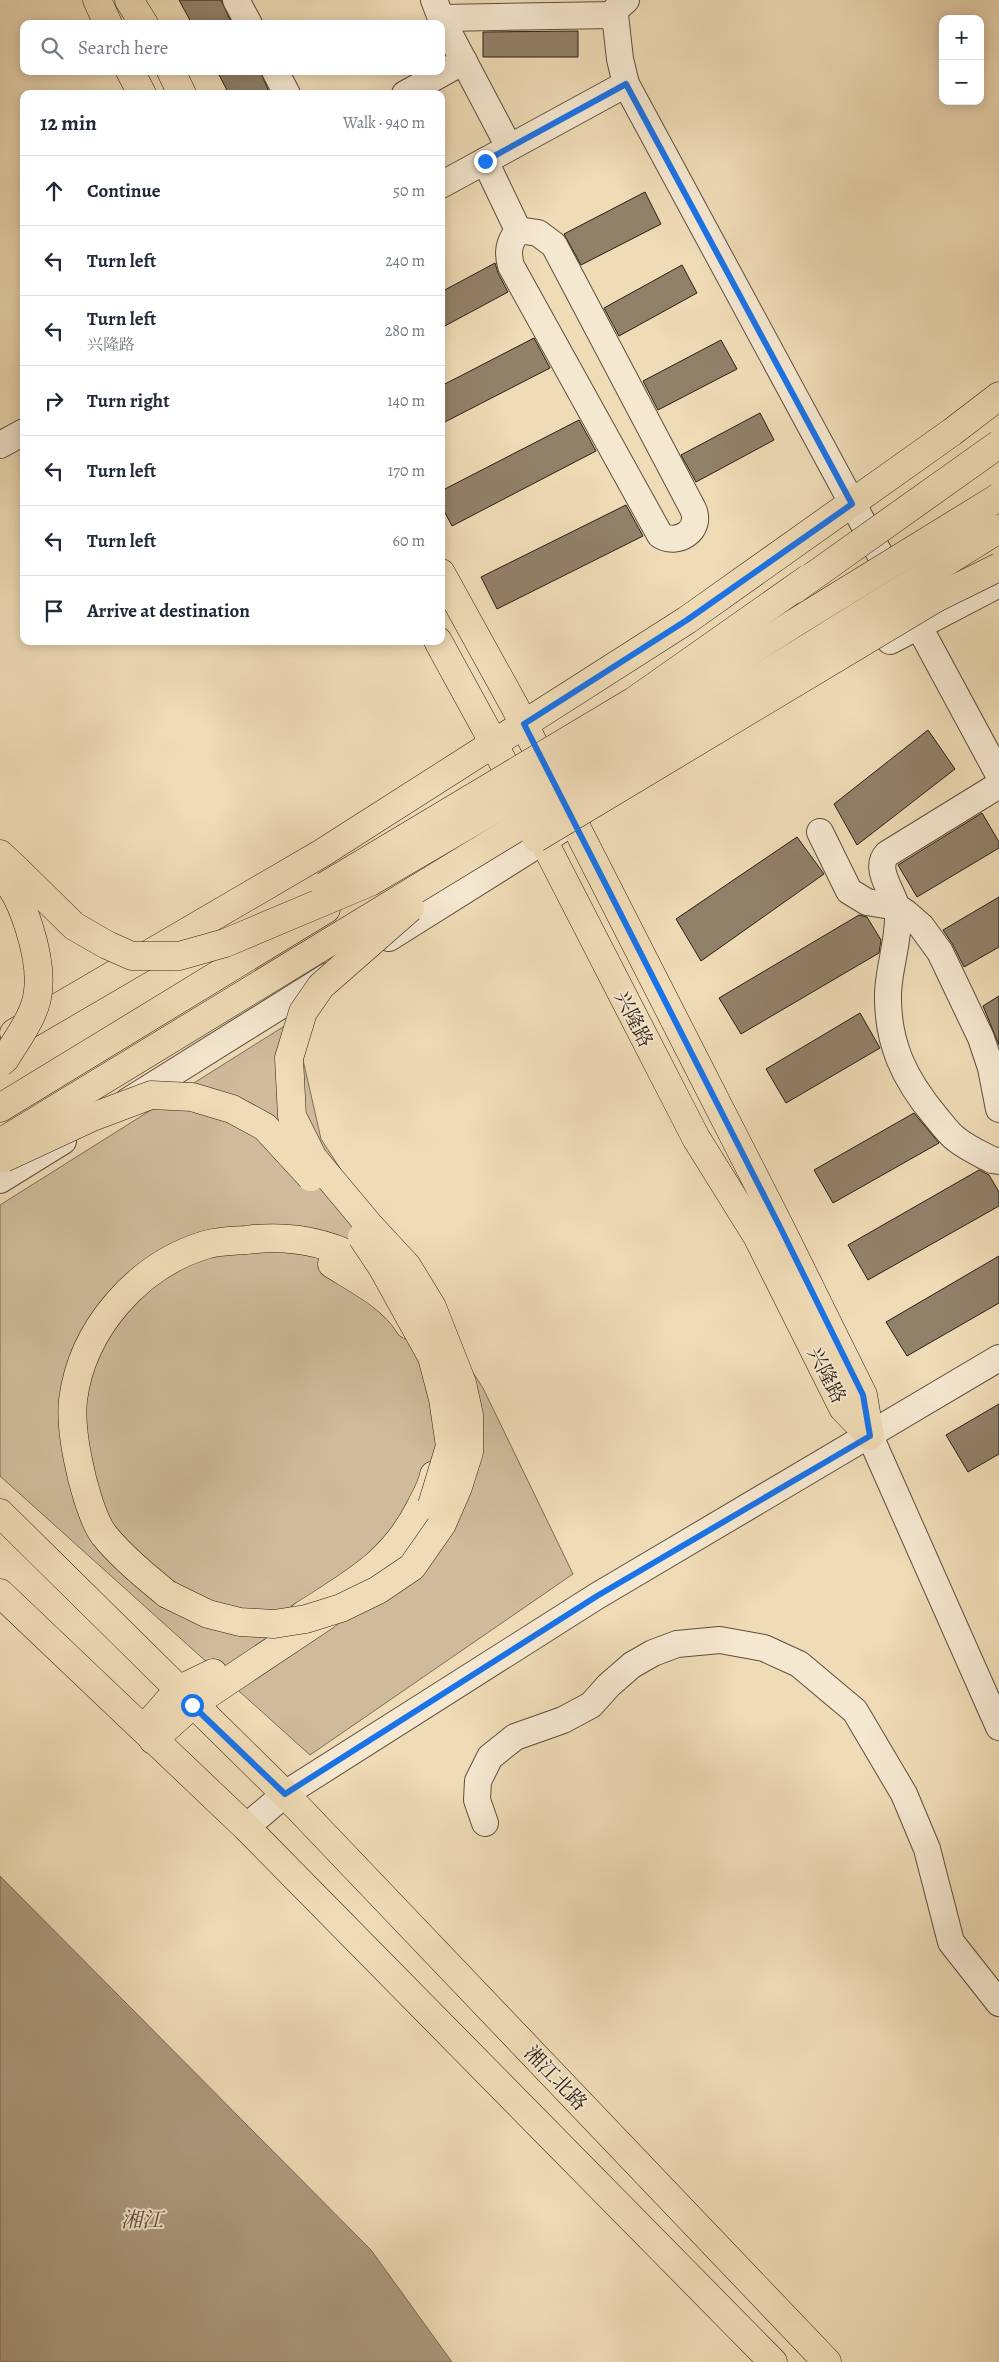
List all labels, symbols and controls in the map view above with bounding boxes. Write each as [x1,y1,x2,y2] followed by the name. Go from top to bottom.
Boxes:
[939,15,984,105] map controls
[939,15,984,60] button: +
[20,20,445,75] search box
[38,34,66,62] icon: search
[78,35,168,61] text: Search here
[939,60,984,105] button: −
[40,109,97,137] text: 12 min
[343,112,425,134] text: Walk · 940 m
[474,150,497,173] route end
[40,177,68,205] icon: ahead
[87,178,161,204] text: Continue
[393,180,425,202] text: 50 m
[40,247,68,275] icon: left
[87,248,156,274] text: Turn left
[385,250,425,272] text: 240 m
[87,306,156,332] text: Turn left
[40,317,68,345] icon: left
[385,320,425,342] text: 280 m
[87,334,135,356] text: 兴隆路
[40,387,68,415] icon: right
[87,388,169,414] text: Turn right
[387,390,425,412] text: 140 m
[40,457,68,485] icon: left
[87,458,156,484] text: Turn left
[388,460,425,482] text: 170 m
[40,527,68,555] icon: left
[87,528,156,554] text: Turn left
[393,530,425,552] text: 60 m
[40,597,68,625] icon: arrive
[87,598,250,624] text: Arrive at destination
[608,986,659,1052] street label: 兴隆路
[801,1342,852,1408] street label: 兴隆路
[181,1694,204,1717] route start
[518,2040,593,2116] street label: 湘江北路
[121,2206,166,2234] water label: 湘江

